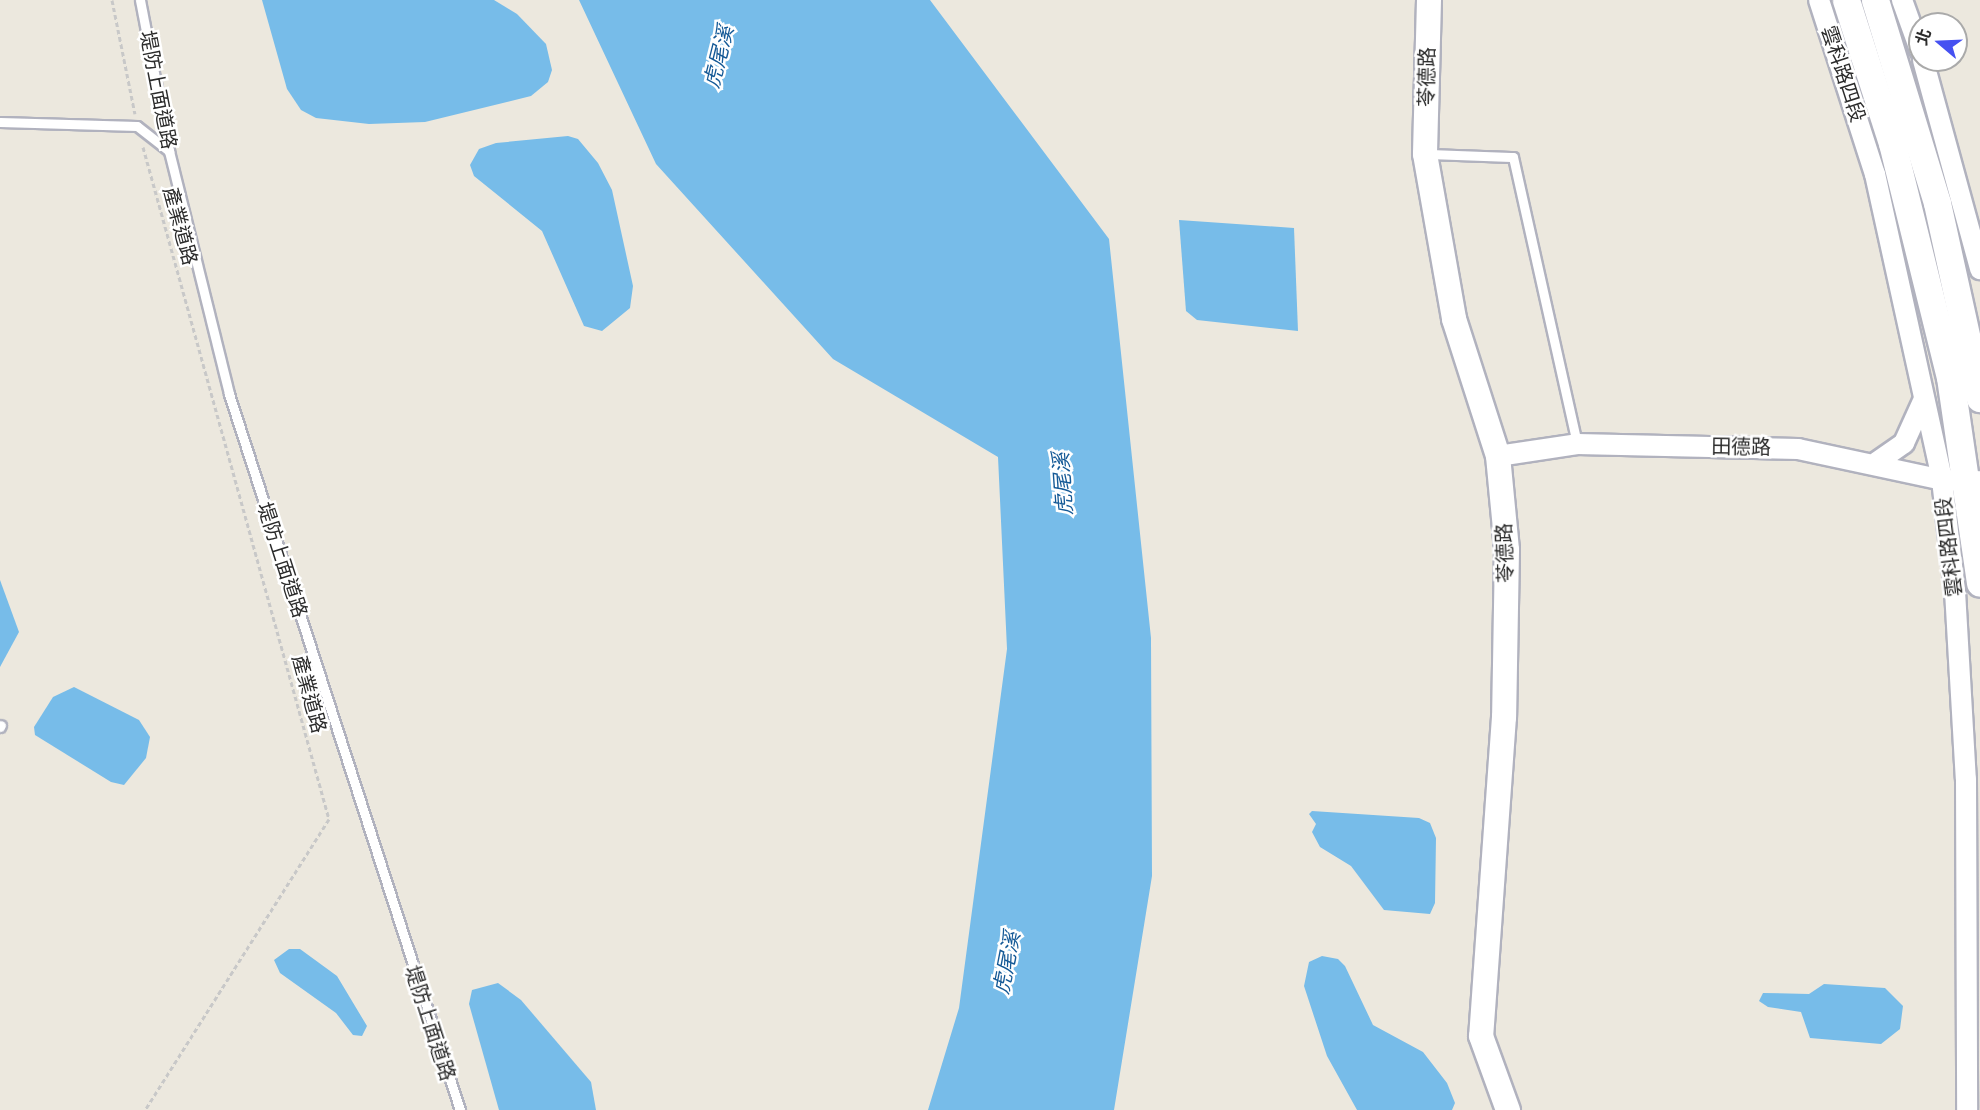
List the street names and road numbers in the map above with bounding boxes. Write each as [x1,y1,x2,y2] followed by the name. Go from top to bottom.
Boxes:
[1816,23,1870,125] street label: 雲科路四段
[135,29,181,151] street label: 堤防上面道路
[1414,47,1440,107] street label: 苓德路
[158,184,202,268] street label: 產業道路
[1711,434,1771,460] street label: 田德路
[1931,496,1967,598] street label: 雲科路四段
[252,499,312,621] street label: 堤防上面道路
[1492,523,1518,583] street label: 苓德路
[287,652,331,736] street label: 產業道路
[400,962,460,1084] street label: 堤防上面道路

